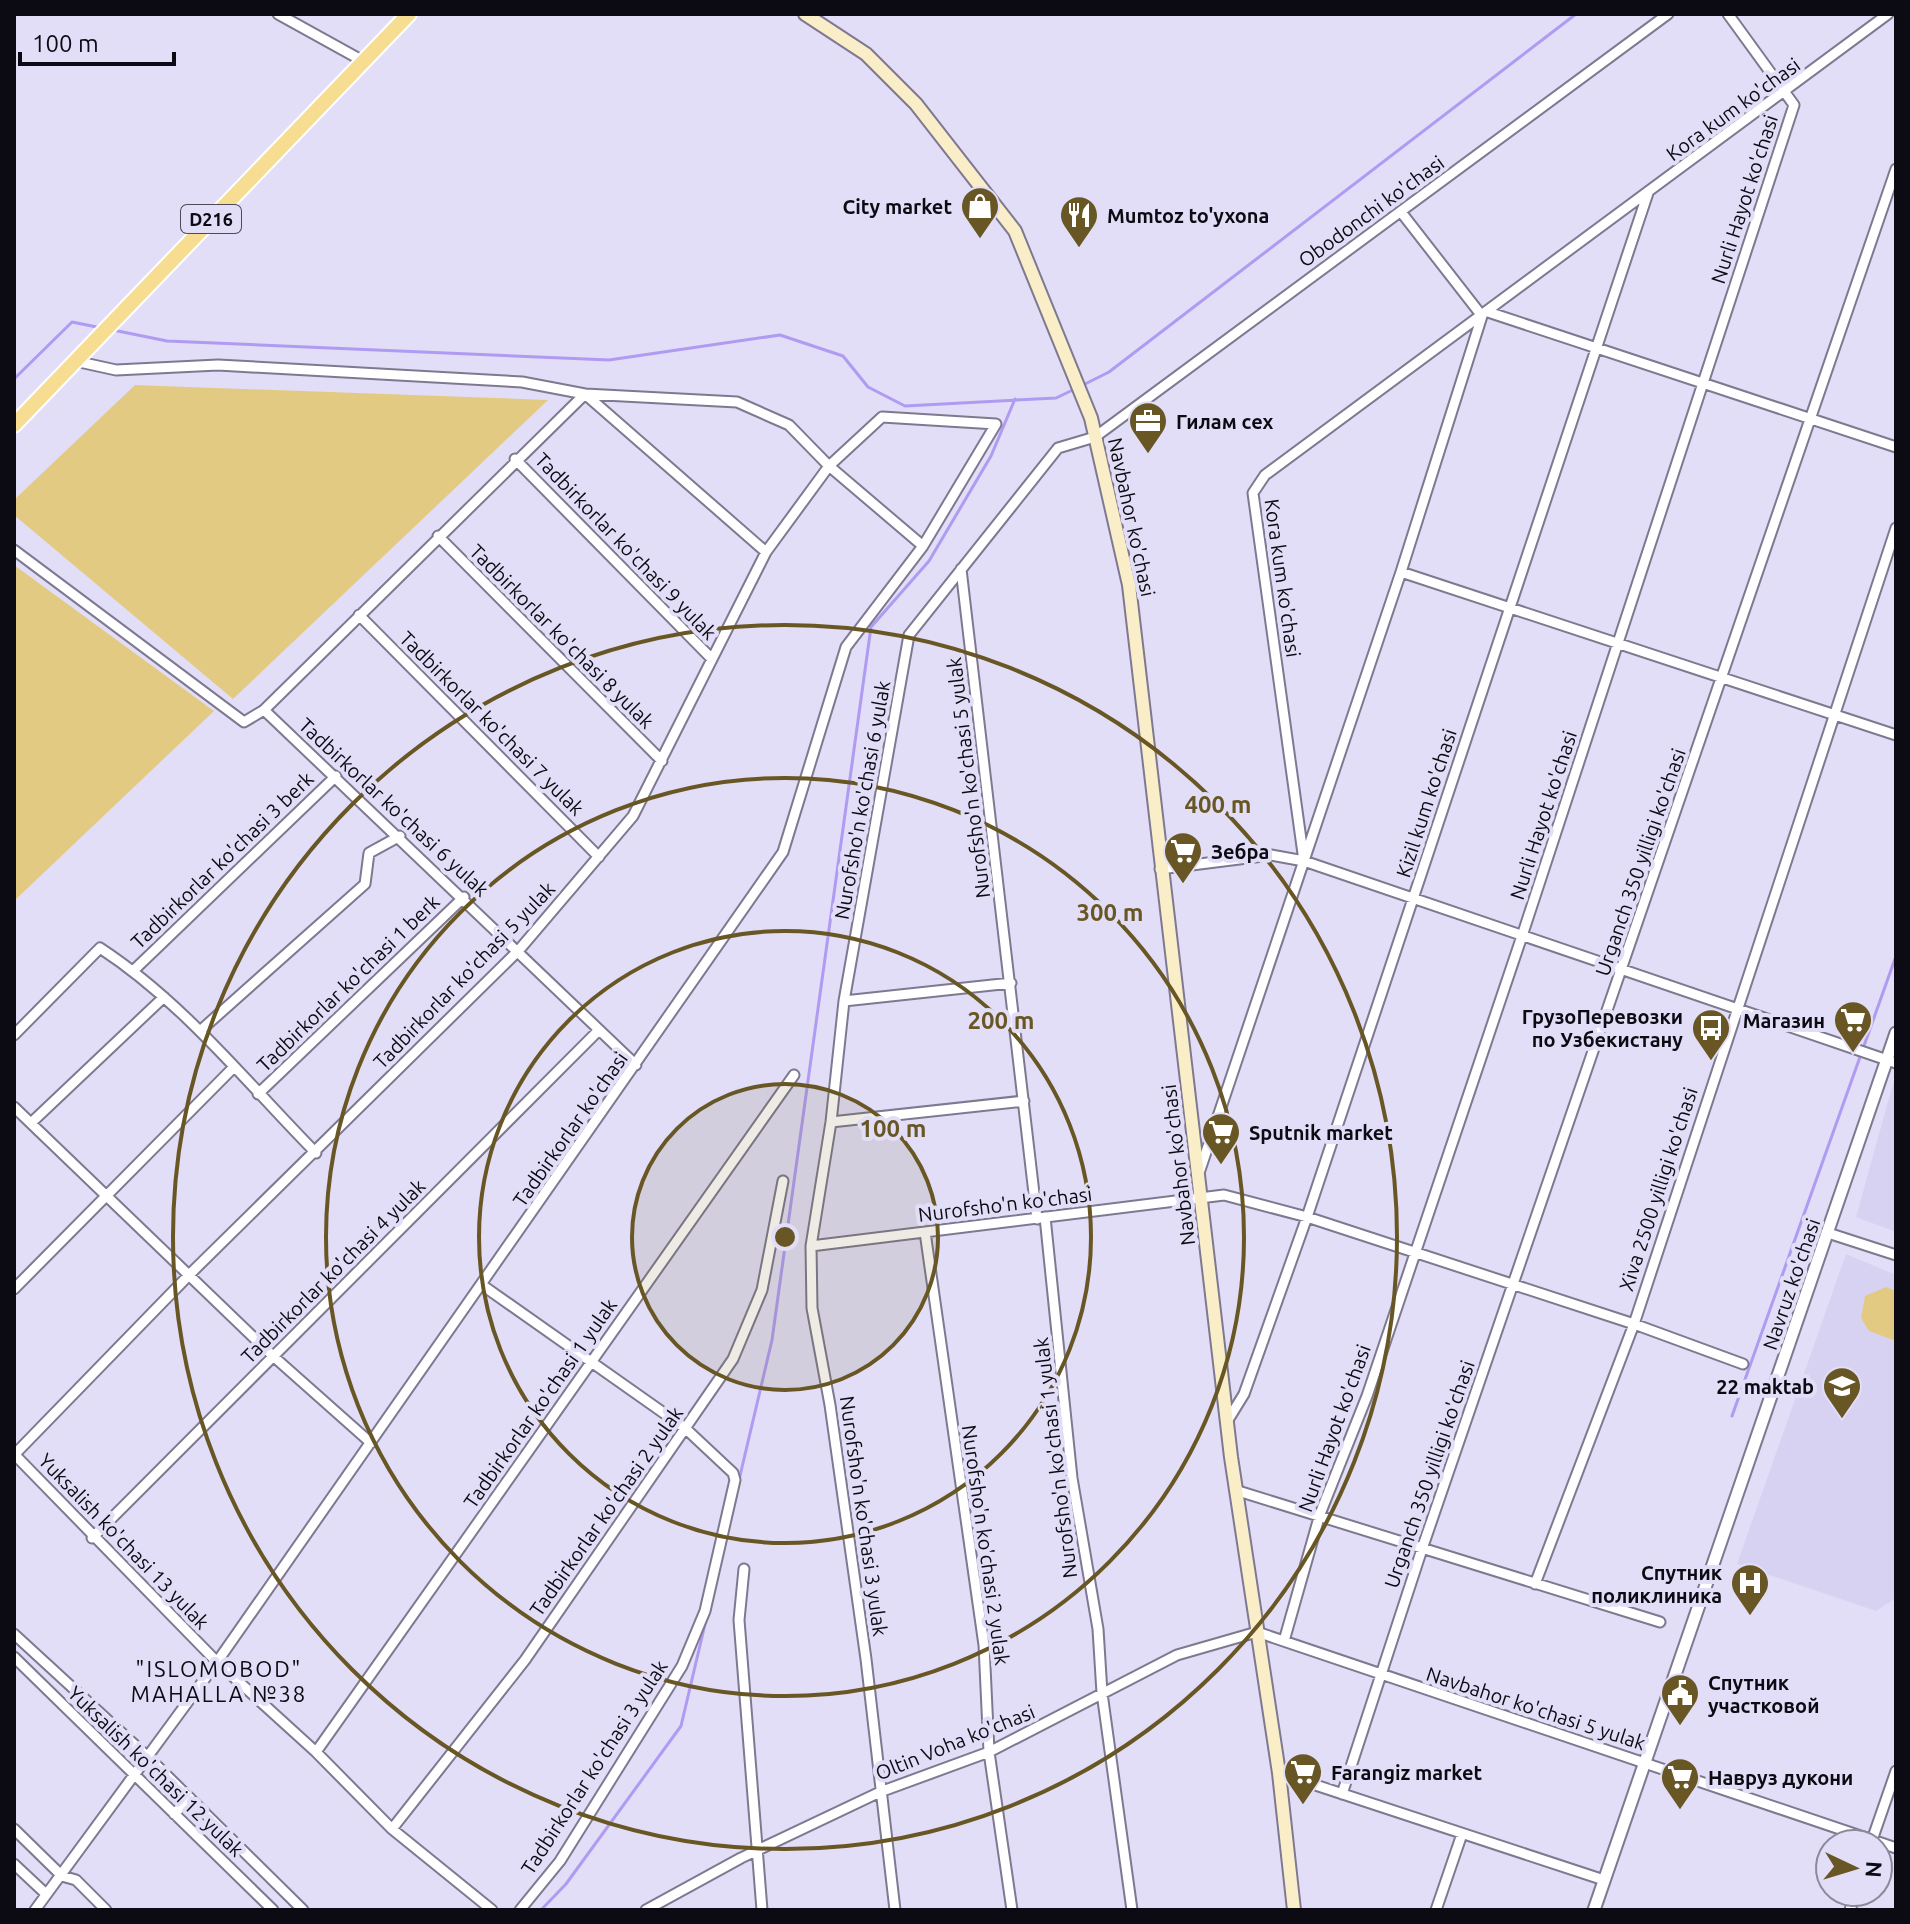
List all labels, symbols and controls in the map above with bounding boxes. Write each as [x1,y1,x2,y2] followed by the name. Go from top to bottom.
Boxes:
[20,16,174,66] scale bar
[32,30,99,57] text: 100 m
[1662,53,1804,165] street label: Kora kum ko'chasi
[1706,112,1782,286] street label: Nurli Hayot ko'chasi
[1294,150,1448,272] street label: Obodonchi ko'chasi
[959,185,1001,240] shop icon: City market
[1058,194,1100,249] restaurant icon: Mumtoz to'yxona
[842,195,952,218] place label: City market
[1107,204,1269,227] place label: Mumtoz to'yxona
[181,205,241,233] road number: D216
[1127,400,1169,455] office icon: Гилам сех
[1176,410,1274,433] place label: Гилам сех
[1104,435,1160,599] street label: Navbahor ko'chasi
[531,448,721,644] street label: Tadbirkorlar ko'chasi 9 yulak
[1260,497,1306,659] street label: Kora kum ko'chasi
[465,539,659,733] street label: Tadbirkorlar ko'chasi 8 yulak
[395,626,589,820] street label: Tadbirkorlar ko'chasi 7 yulak
[942,656,994,900] street label: Nurofsho'n ko'chasi 5 yulak
[830,679,894,921] street label: Nurofsho'n ko'chasi 6 yulak
[294,713,494,901] street label: Tadbirkorlar ko'chasi 6 yulak
[1391,726,1461,880] street label: Kizil kum ko'chasi
[1505,728,1581,902] street label: Nurli Hayot ko'chasi
[1590,745,1690,979] street label: Urganch 350 yilligi ko'chasi
[126,767,318,953] street label: Tadbirkorlar ko'chasi 3 berk
[1185,791,1251,818] text: 400 m
[1162,830,1204,885] supermarket icon: Зебра
[1211,840,1269,863] place label: Зебра
[369,877,559,1073] street label: Tadbirkorlar ko'chasi 5 yulak
[252,890,444,1076] street label: Tadbirkorlar ko'chasi 1 berk
[1077,899,1143,926] text: 300 m
[1832,999,1874,1054] supermarket icon: Магазин
[1522,1005,1683,1051] place label: ГрузоПеревозки по Узбекистану
[968,1007,1034,1034] text: 200 m
[1690,1007,1732,1062] bus stop icon: ГрузоПеревозки по Узбекистану
[1743,1009,1825,1032] place label: Магазин
[508,1047,632,1211] street label: Tadbirkorlar ko'chasi
[1157,1083,1199,1247] street label: Navbahor ko'chasi
[1614,1084,1702,1294] street label: Xiva 2500 yilligi ko'chasi
[1200,1111,1242,1166] supermarket icon: Sputnik market
[860,1115,926,1142] text: 100 m
[1249,1121,1393,1144] place label: Sputnik market
[236,1174,430,1368] street label: Tadbirkorlar ko'chasi 4 yulak
[917,1182,1093,1226] street label: Nurofsho'n ko'chasi
[1758,1215,1824,1353] street label: Navruz ko'chasi
[771,1223,799,1251] centre of rings
[459,1294,621,1512] street label: Tadbirkorlar ko'chasi 1 yulak
[1029,1336,1081,1580] street label: Nurofsho'n ko'chasi 1 yulak
[1293,1341,1375,1515] street label: Nurli Hayot ko'chasi
[1379,1357,1479,1591] street label: Urganch 350 yilligi ko'chasi
[1821,1365,1863,1420] school or university icon: 22 maktab
[1716,1375,1814,1398] place label: 22 maktab
[836,1394,892,1638] street label: Nurofsho'n ko'chasi 3 yulak
[525,1402,687,1620] street label: Tadbirkorlar ko'chasi 2 yulak
[958,1423,1014,1667] street label: Nurofsho'n ko'chasi 2 yulak
[34,1448,214,1634] street label: Yuksalish ko'chasi 13 yulak
[1591,1561,1723,1607] place label: Спутник поликлиника
[1729,1562,1771,1617] hospital icon: Спутник поликлиника
[131,1656,307,1706] district label: "ISLOMOBOD" MAHALLA №38
[516,1656,672,1878] street label: Tadbirkorlar ko'chasi 3 yulak
[1424,1662,1648,1754] street label: Navbahor ko'chasi 5 yulak
[1708,1671,1819,1717] place label: Спутник участковой
[1659,1672,1701,1727] public building icon: Спутник участковой
[63,1681,249,1861] street label: Yuksalish ko'chasi 12 yulak
[872,1700,1038,1784] street label: Oltin Voha ko'chasi
[1282,1751,1324,1806] supermarket icon: Farangiz market
[1659,1756,1701,1811] supermarket icon: Навруз дукони
[1331,1761,1482,1784] place label: Farangiz market
[1708,1766,1853,1789] place label: Навруз дукони
[1814,1828,1894,1908] north arrow
[1861,1860,1887,1878] text: N

